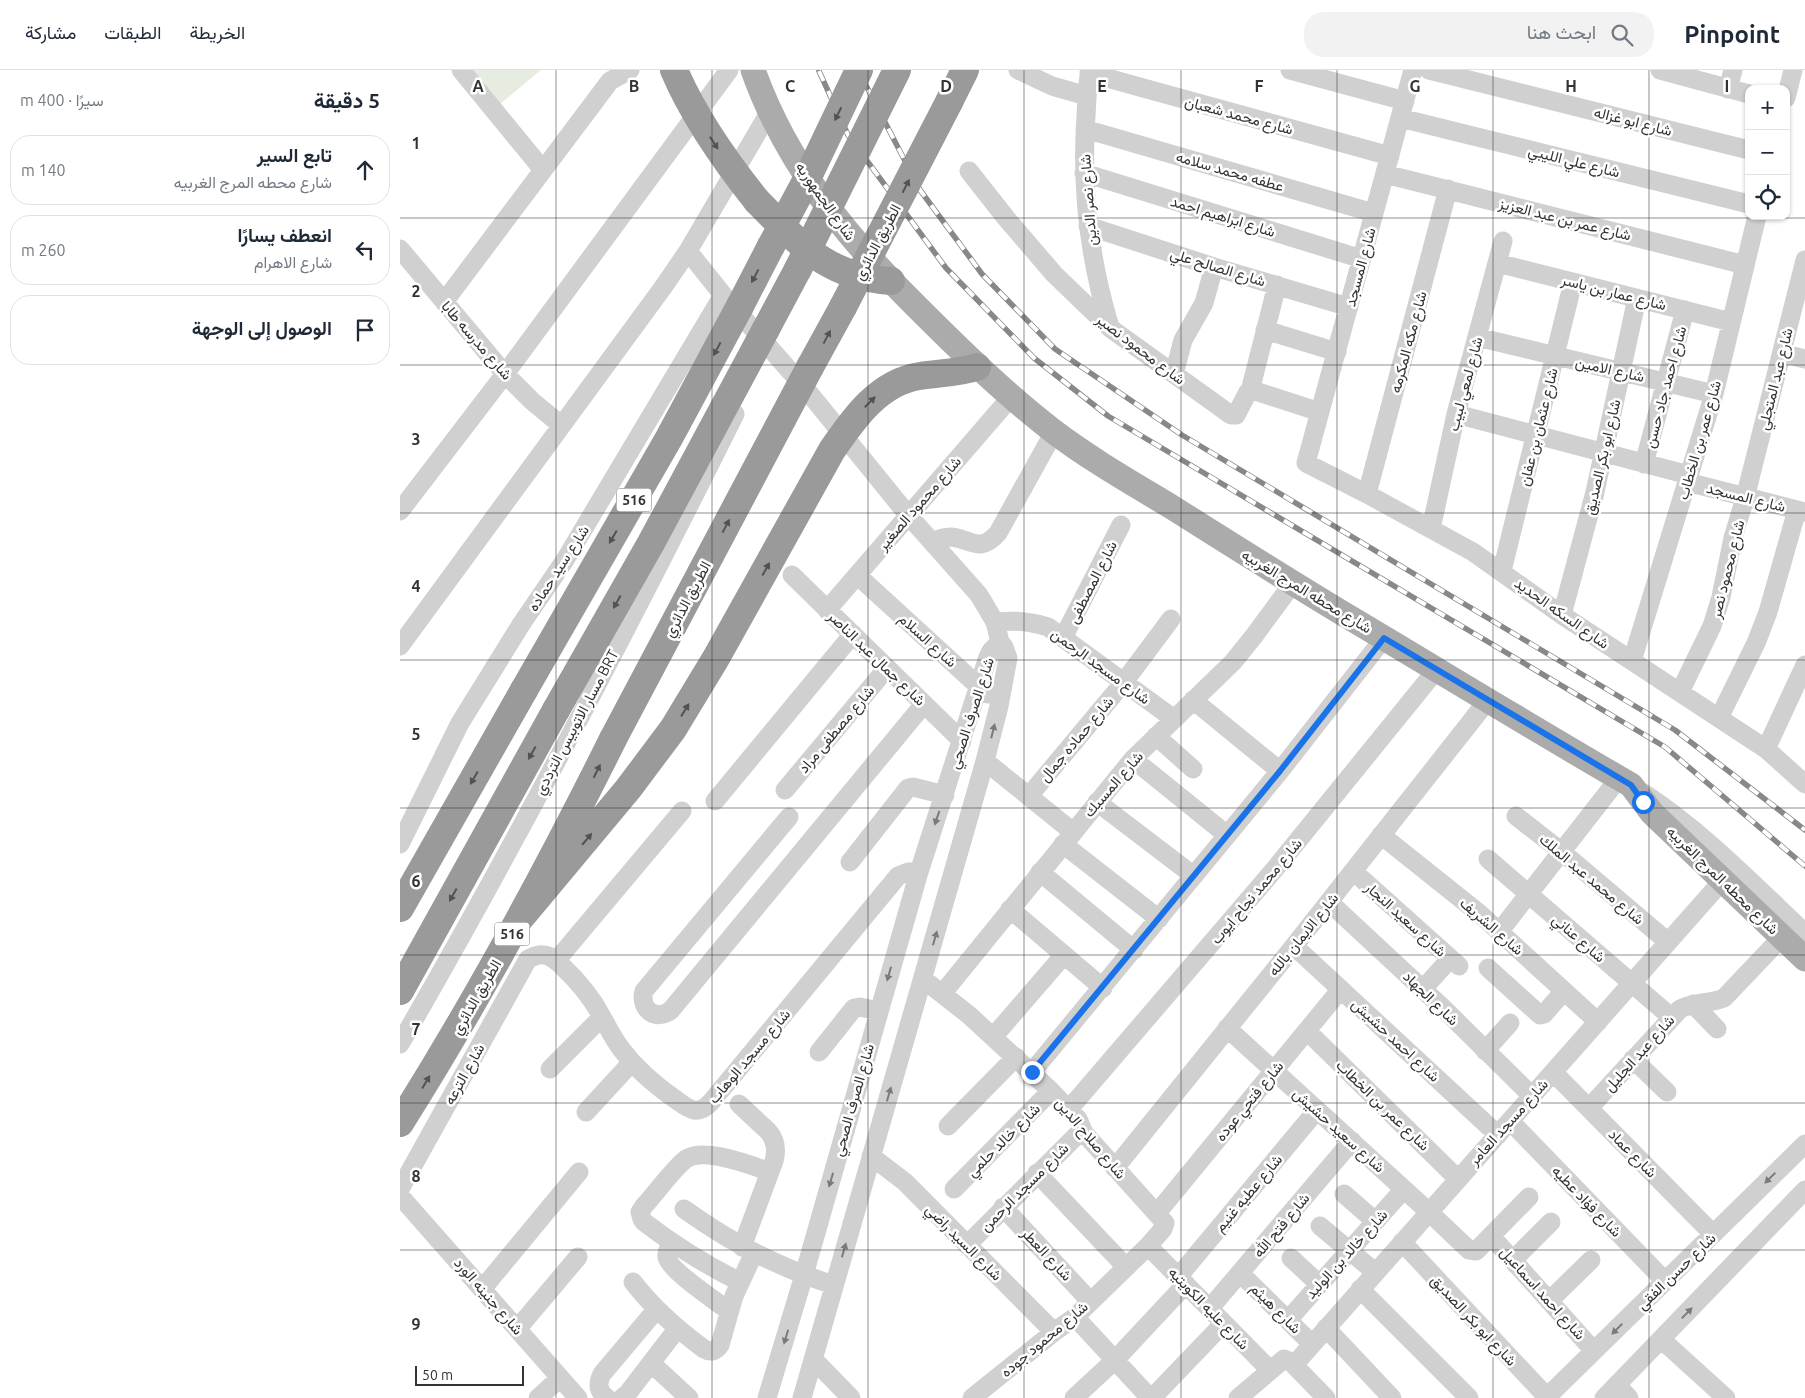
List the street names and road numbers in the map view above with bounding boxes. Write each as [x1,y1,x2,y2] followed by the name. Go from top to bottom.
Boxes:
[1182,92,1295,141] street label: شارع محمد شعبان
[1592,103,1674,142] street label: شارع ابو غزاله
[1525,141,1622,185] street label: شارع علي الليبي
[1174,147,1286,195] street label: عطفه محمد سلامه
[1076,153,1103,246] street label: شارع نصر الدين
[790,158,859,245] street label: شارع الجمهوريه
[1168,192,1278,243] street label: شارع ابراهيم احمد
[1495,194,1633,247] street label: شارع عمر بن عبد العزيز
[850,201,909,285] street label: الطريق الدائري
[1341,226,1382,309] street label: شارع المسجد
[1167,244,1268,294] street label: شارع الصالح علي
[1558,271,1668,316] street label: شارع عمار بن ياسر
[1386,289,1433,396] street label: شارع مكه المكرمه
[436,297,516,385] street label: شارع مدرسه طابا
[1091,310,1189,390] street label: شارع محمود نصير
[1641,324,1692,450] street label: شارع احمد جاد حسن
[1754,326,1801,433] street label: شارع عبد المتجلي
[1444,335,1491,434] street label: شارع لمعي لبيب
[1573,353,1646,388] street label: شارع الامين
[1515,366,1564,488] street label: شارع عثمان بن عفان
[1674,378,1727,502] street label: شارع عمر بن الخطاب
[1580,398,1626,517] street label: شارع ابو بكر الصديق
[873,452,967,556] street label: شارع محمود الصغير
[1704,479,1787,518] street label: شارع المسجد
[616,488,652,512] road number: 516
[1706,518,1750,622] street label: شارع محمود نصر
[524,522,595,616] street label: شارع سيد حماده
[1064,538,1123,627] street label: شارع المصطفى
[1238,546,1375,639] street label: شارع محطه المرج الغربيه
[660,558,719,642] street label: الطريق الدائري
[1510,574,1613,655] street label: شارع السكه الحديد
[822,606,929,711] street label: شارع جمال عبد الناصر
[894,610,961,673] street label: شارع السلام
[1047,625,1154,710] street label: شارع مسجد الرحمن
[531,646,626,800] street label: مسار الاتوبيس الترددي BRT
[945,655,1002,772] street label: شارع الصرف الصحي
[795,682,880,778] street label: شارع مصطفى مراد
[1035,693,1119,787] street label: شارع حماده جمال
[1080,748,1149,822] street label: شارع المسبك
[1662,822,1782,940] street label: شارع محطه المرج الغربيه
[1534,830,1648,930] street label: شارع محمد عبد الملك
[1207,835,1307,949] street label: شارع محمد نجاح ايوب
[1359,878,1450,962] street label: شارع سعيد النجار
[1264,889,1344,981] street label: شارع الايمان بالله
[1455,894,1527,961] street label: شارع الشريف
[1546,910,1609,969] street label: شارع عناني
[494,922,530,946] road number: 516
[448,957,509,1040] street label: الطريق الدائري
[1398,968,1462,1031] street label: شارع الجهاد
[1347,995,1444,1087] street label: شارع احمد حشيش
[705,1005,796,1109] street label: شارع مسجد الوهاب
[1600,1011,1680,1097] street label: شارع عبد الجليل
[440,1040,490,1109] street label: شارع الترعه
[829,1042,882,1160] street label: شارع الصرف الصحي
[1331,1056,1433,1156] street label: شارع عمر بن الخطاب
[1212,1057,1290,1148] street label: شارع فتحي عوده
[1464,1075,1553,1171] street label: شارع مسجد العامر
[1288,1084,1389,1178] street label: شارع سعيد حشيش
[1050,1094,1130,1184] street label: شارع صلاح الدين
[963,1100,1047,1184] street label: شارع خالد حلمي
[1603,1125,1661,1183] street label: شارع عماد
[976,1139,1074,1237] street label: شارع مسجد الرحمن
[1211,1151,1288,1237] street label: شارع عطيه غنيم
[1547,1162,1625,1242] street label: شارع فؤاد عطيه
[1249,1189,1315,1262] street label: شارع فتح الله
[919,1200,1006,1287] street label: شارع السيد راضي
[1301,1206,1393,1304] street label: شارع خالد بن الوليد
[1015,1223,1076,1286] street label: شارع العطر
[1633,1229,1723,1316] street label: شارع حسن الفقي
[1495,1243,1589,1345] street label: شارع احمد اسماعيل
[449,1254,527,1340] street label: شارع جنينه الورد
[1163,1263,1253,1355] street label: شارع عليه الكويتيه
[1425,1271,1521,1371] street label: شارع ابو بكر الصديق
[1245,1279,1305,1339] street label: شارع هيثم
[997,1297,1093,1383] street label: شارع محمود جوده

